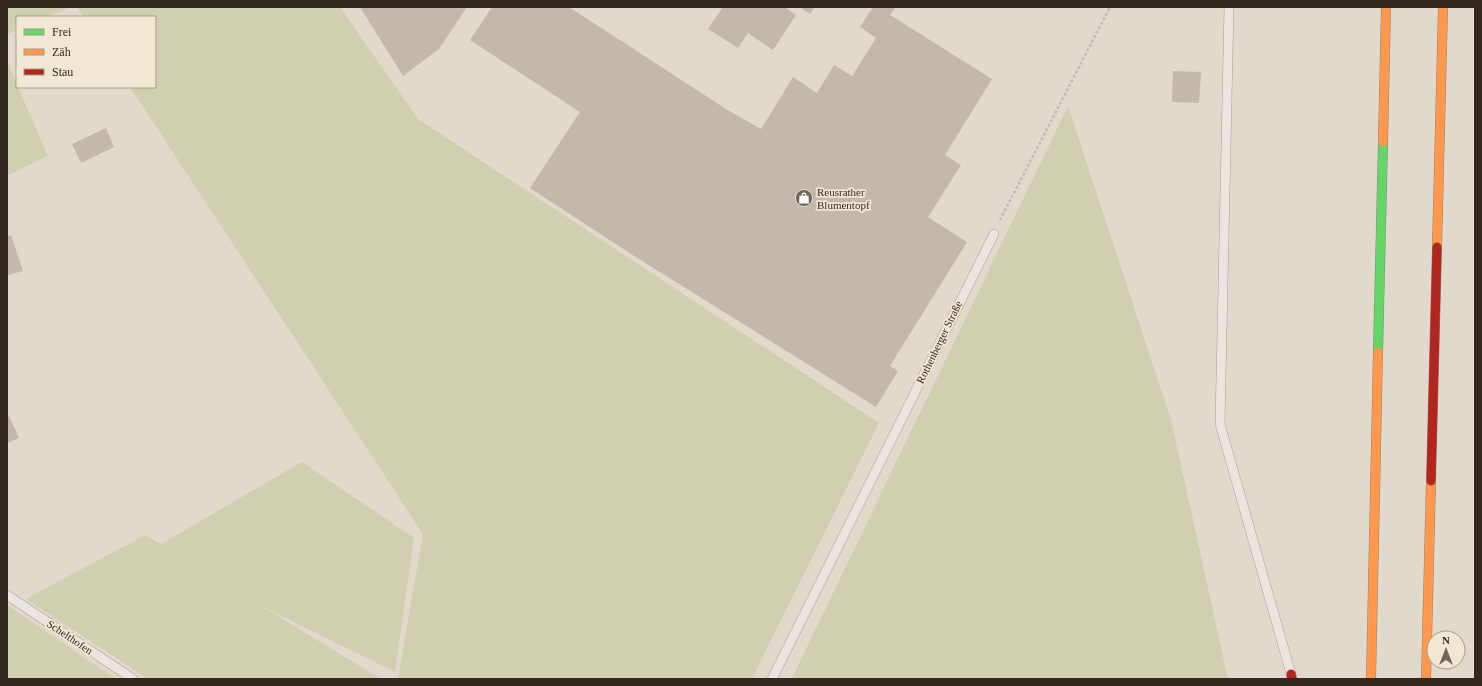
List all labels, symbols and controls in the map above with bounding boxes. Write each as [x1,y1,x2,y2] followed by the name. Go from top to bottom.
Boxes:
[16,16,156,88] legend
[52,25,72,39] text: Frei
[52,45,71,59] text: Zäh
[52,65,73,79] text: Stau
[817,186,870,211] place label: Reusrather Blumentopf
[794,188,814,208] shop icon: Reusrather Blumentopf
[914,299,964,385] street label: Rothenberger Straße
[45,617,96,657] street label: Schelthofen
[1426,630,1466,670] north arrow
[1442,634,1450,646] text: N

